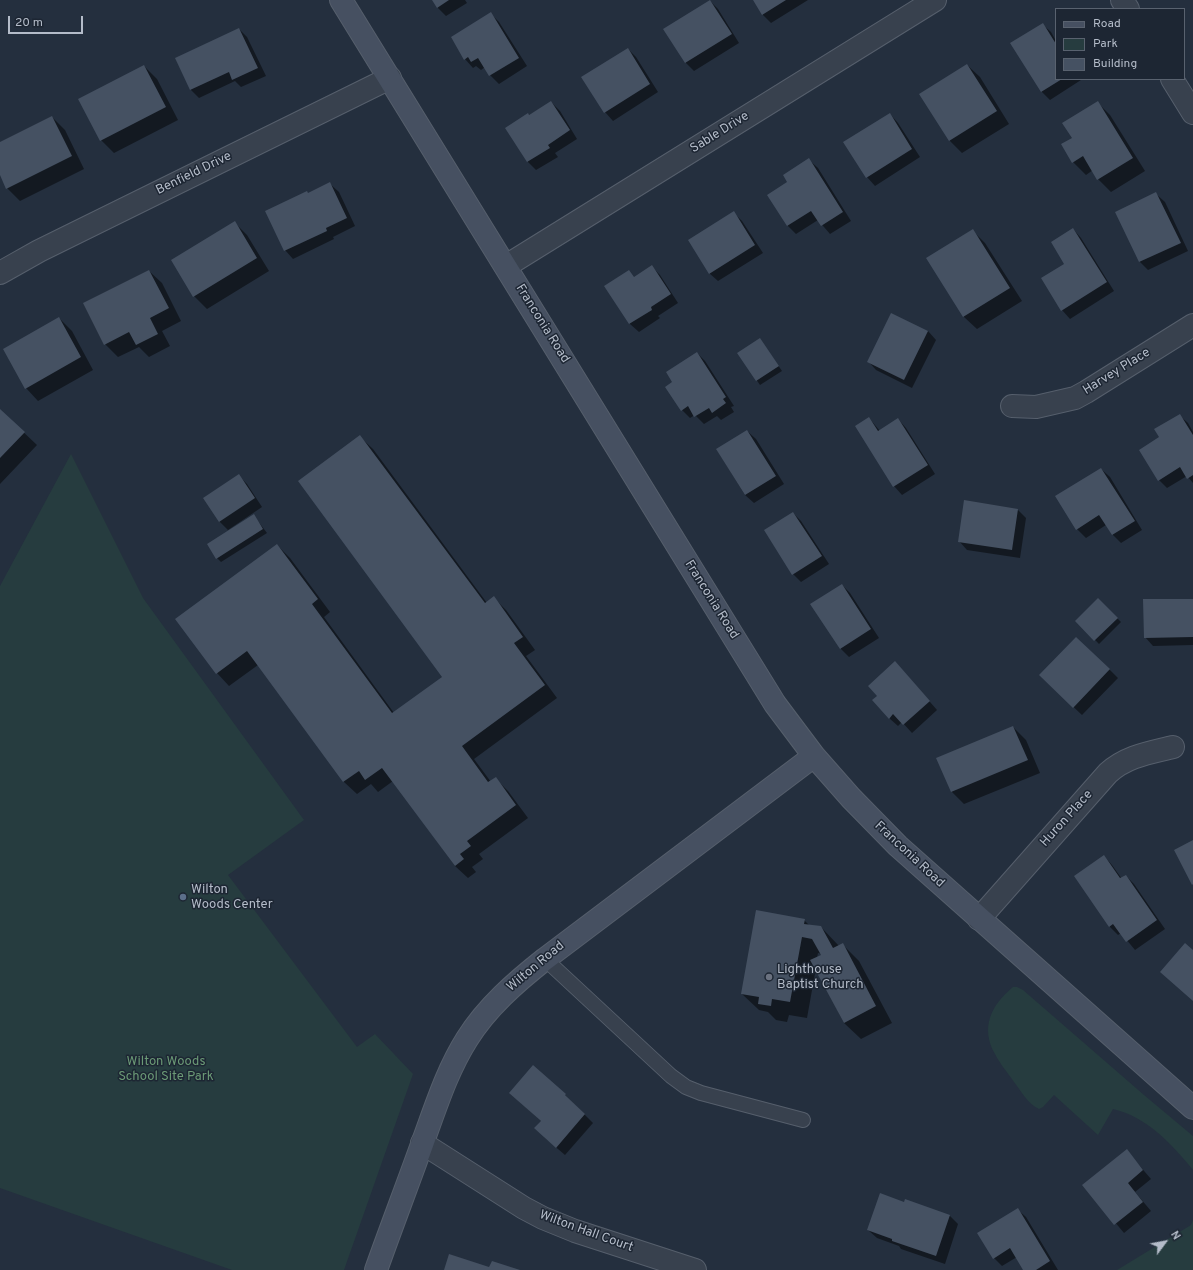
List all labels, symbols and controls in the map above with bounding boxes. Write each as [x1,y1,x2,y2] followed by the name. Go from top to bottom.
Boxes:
[10,8,85,34] scale bar
[1055,8,1185,80] legend
[15,15,43,31] text: 20 m
[1093,16,1121,32] text: Road
[1093,36,1118,52] text: Park
[1093,56,1137,72] text: Building
[688,109,752,157] street label: Sable Drive
[154,149,234,199] street label: Benfield Drive
[512,282,572,366] street label: Franconia Road
[1080,345,1154,399] street label: Harvey Place
[681,558,741,642] street label: Franconia Road
[1037,787,1097,851] street label: Huron Place
[871,819,947,891] street label: Franconia Road
[191,882,273,913] place label: Wilton Woods Center
[178,892,188,902] marker: Wilton Woods Center
[504,939,568,995] street label: Wilton Road
[777,962,863,993] place label: Lighthouse Baptist Church
[764,972,774,982] marker: Lighthouse Baptist Church
[118,1054,214,1085] park label: Wilton Woods School Site Park
[537,1208,635,1256] street label: Wilton Hall Court
[1145,1222,1185,1262] north arrow
[1167,1229,1183,1243] text: N

